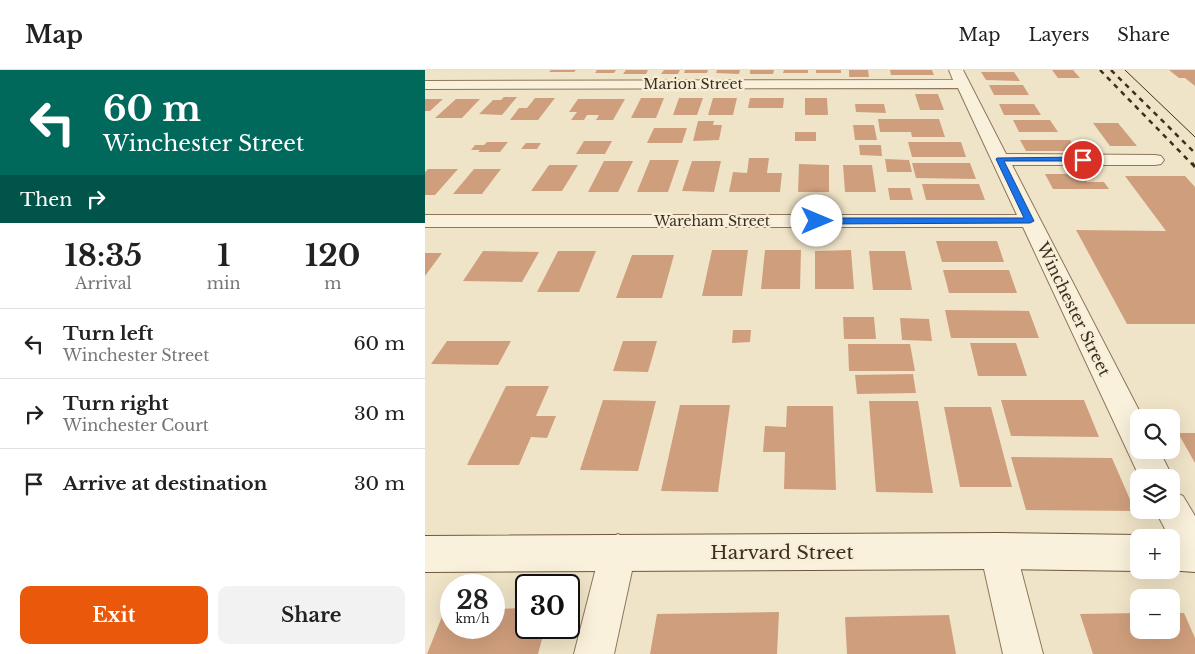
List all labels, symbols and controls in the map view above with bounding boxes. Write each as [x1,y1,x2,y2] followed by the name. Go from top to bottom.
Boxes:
[25,20,83,49] text: Map
[959,24,1000,46] text: Map
[1028,24,1089,46] text: Layers
[1117,24,1170,46] text: Share
[643,75,743,93] street label: Marion Street
[103,87,201,130] text: 60 m
[20,90,85,155] icon: left
[103,130,304,157] text: Winchester Street
[1062,139,1104,181] pin
[1069,146,1097,174] icon: arrive
[82,185,110,213] icon: right
[20,188,72,211] text: Then
[790,194,842,246] position arrow
[653,212,771,230] street label: Wareham Street
[65,237,142,274] text: 18:35
[217,237,230,274] text: 1
[305,237,360,274] text: 120
[1032,238,1115,379] street label: Winchester Street
[75,273,132,293] text: Arrival
[207,273,241,293] text: min
[324,273,341,293] text: m
[63,322,154,345] text: Turn left
[20,330,48,358] icon: left
[353,332,405,355] text: 60 m
[63,345,209,365] text: Winchester Street
[63,392,169,415] text: Turn right
[20,400,48,428] icon: right
[354,402,405,425] text: 30 m
[1130,409,1180,639] map controls
[1130,409,1180,459] button: search
[63,415,209,435] text: Winchester Court
[1130,469,1180,519] button: layers
[20,470,48,498] icon: arrive
[63,472,267,495] text: Arrive at destination
[354,472,405,495] text: 30 m
[1130,529,1180,579] button: +
[710,541,855,564] street label: Harvard Street
[515,574,580,639] speed limit sign: 30
[456,585,489,616] text: 28
[20,586,208,644] button: Exit
[218,586,405,644] button: Share
[1130,589,1180,639] button: −
[455,611,490,626] text: km/h

